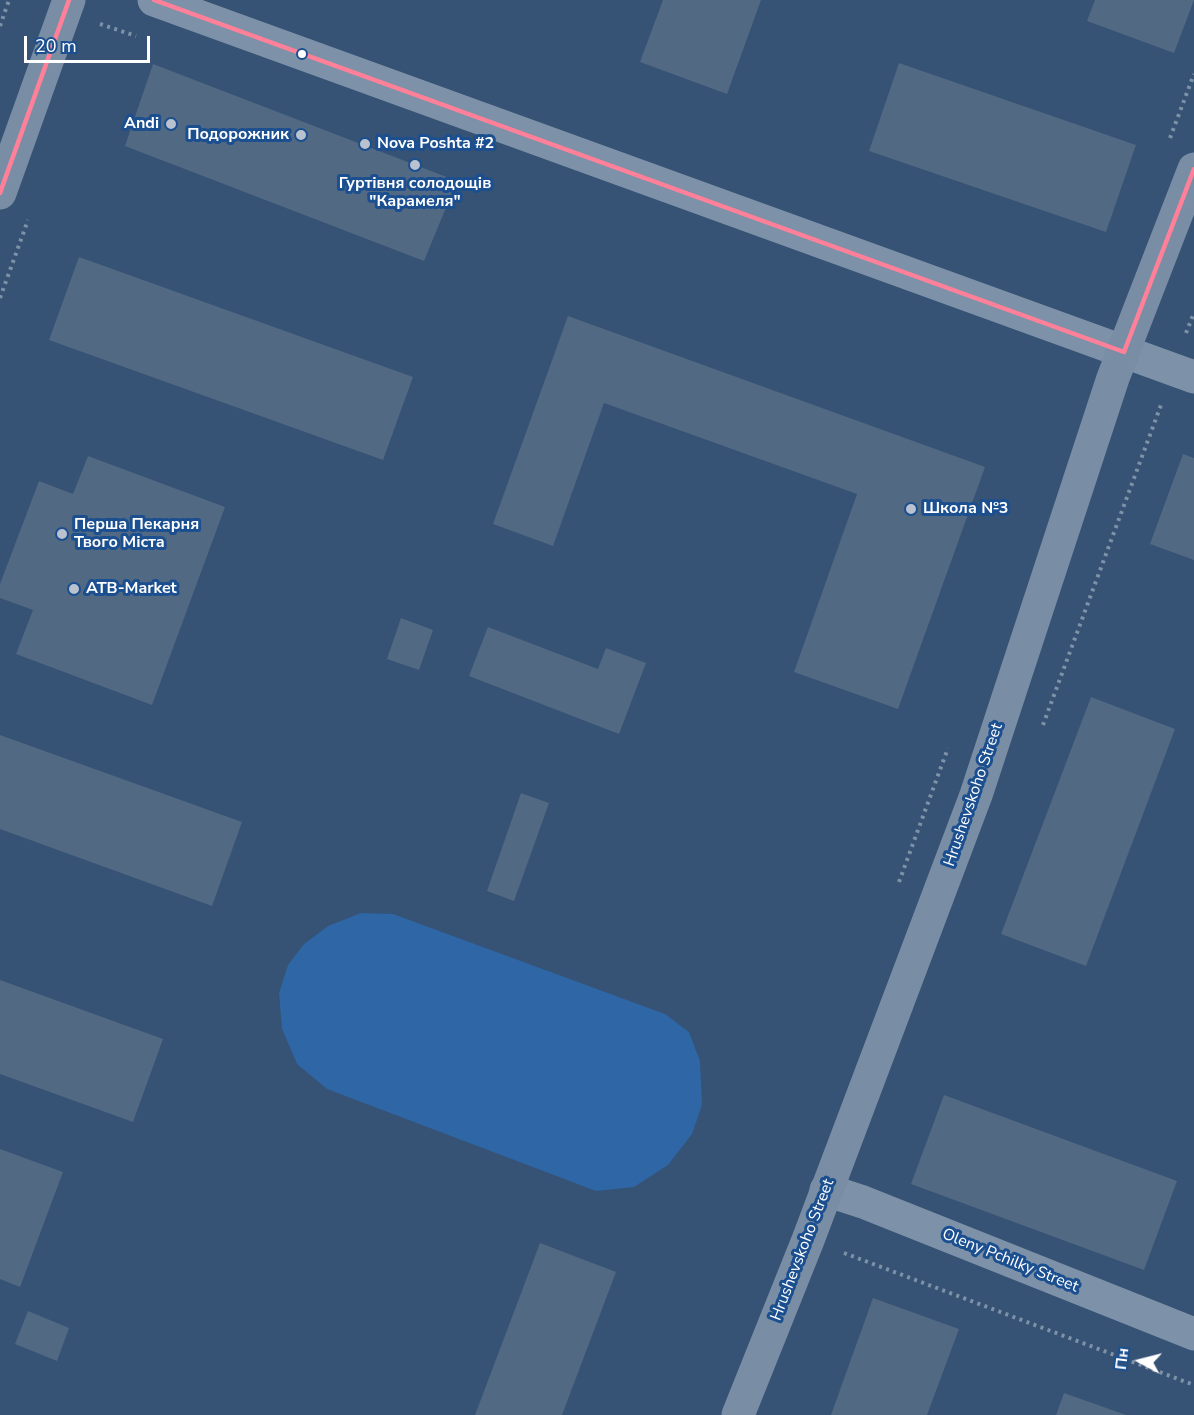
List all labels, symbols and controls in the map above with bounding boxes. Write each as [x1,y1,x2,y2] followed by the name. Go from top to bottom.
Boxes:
[27,24,153,62] scale bar
[35,34,77,58] text: 20 m
[296,48,308,60] unlabelled marker
[124,114,159,134] place label: Andi
[164,117,178,131] marker: Andi
[187,125,289,145] place label: Подорожник
[294,128,308,142] marker: Подорожник
[377,134,494,154] place label: Nova Poshta #2
[358,137,372,151] marker: Nova Poshta #2
[408,158,422,172] marker: Гуртівня солодощів "Карамеля"
[339,174,491,212] place label: Гуртівня солодощів "Карамеля"
[923,499,1008,519] place label: Школа №3
[904,502,918,516] marker: Школа №3
[74,515,199,553] place label: Перша Пекарня Твого Міста
[55,527,69,541] marker: Перша Пекарня Твого Міста
[86,579,177,599] place label: ATB-Market
[67,582,81,596] marker: ATB-Market
[940,721,1008,869] street label: Hrushevskoho Street
[767,1176,839,1324] street label: Hrushevskoho Street
[939,1225,1081,1297] street label: Oleny Pchilky Street
[1110,1331,1170,1391] north arrow
[1110,1347,1134,1371] text: Пн

